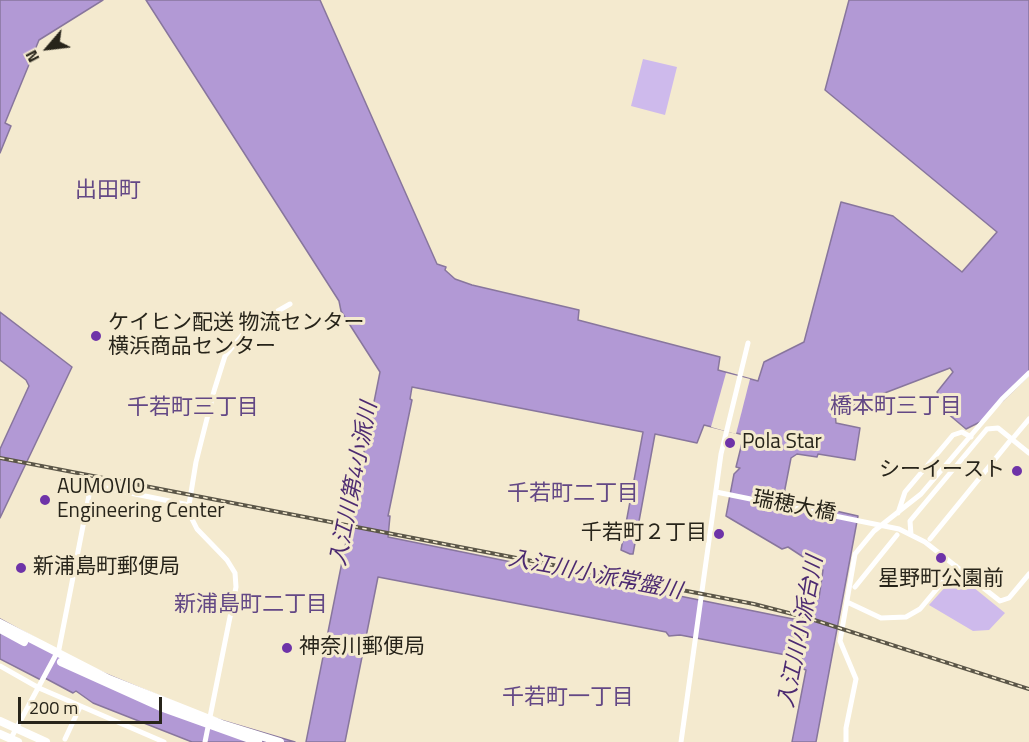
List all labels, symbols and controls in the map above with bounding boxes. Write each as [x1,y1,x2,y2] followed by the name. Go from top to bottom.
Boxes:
[18,18,78,78] north arrow
[19,46,45,67] text: N
[75,179,141,205] district label: 出田町
[108,311,365,361] place label: ケイヒン配送 物流センター 横浜商品センター
[89,329,103,343] marker: ケイヒン配送 物流センター 横浜商品センター
[830,395,962,421] district label: 橋本町三丁目
[127,396,259,422] district label: 千若町三丁目
[326,400,384,568] water label: 入江川第4小派川
[742,430,822,456] place label: Pola Star
[723,436,737,450] marker: Pola Star
[879,458,1005,484] place label: シーイースト
[1010,464,1024,478] marker: シーイースト
[57,475,225,525] place label: AUMOVIO Engineering Center
[507,482,639,508] district label: 千若町二丁目
[750,487,838,527] street label: 瑞穂大橋
[38,493,52,507] marker: AUMOVIO Engineering Center
[581,521,707,547] place label: 千若町２丁目
[712,527,726,541] marker: 千若町２丁目
[506,546,684,606] water label: 入江川小派常盤川
[934,551,948,565] marker: 星野町公園前
[774,554,830,710] water label: 入江川小派台川
[33,555,180,581] place label: 新浦島町郵便局
[14,561,28,575] marker: 新浦島町郵便局
[878,567,1004,593] place label: 星野町公園前
[174,593,328,619] district label: 新浦島町二丁目
[299,635,425,661] place label: 神奈川郵便局
[280,641,294,655] marker: 神奈川郵便局
[21,685,165,723] scale bar
[502,686,634,712] district label: 千若町一丁目
[29,694,78,721] text: 200 m

